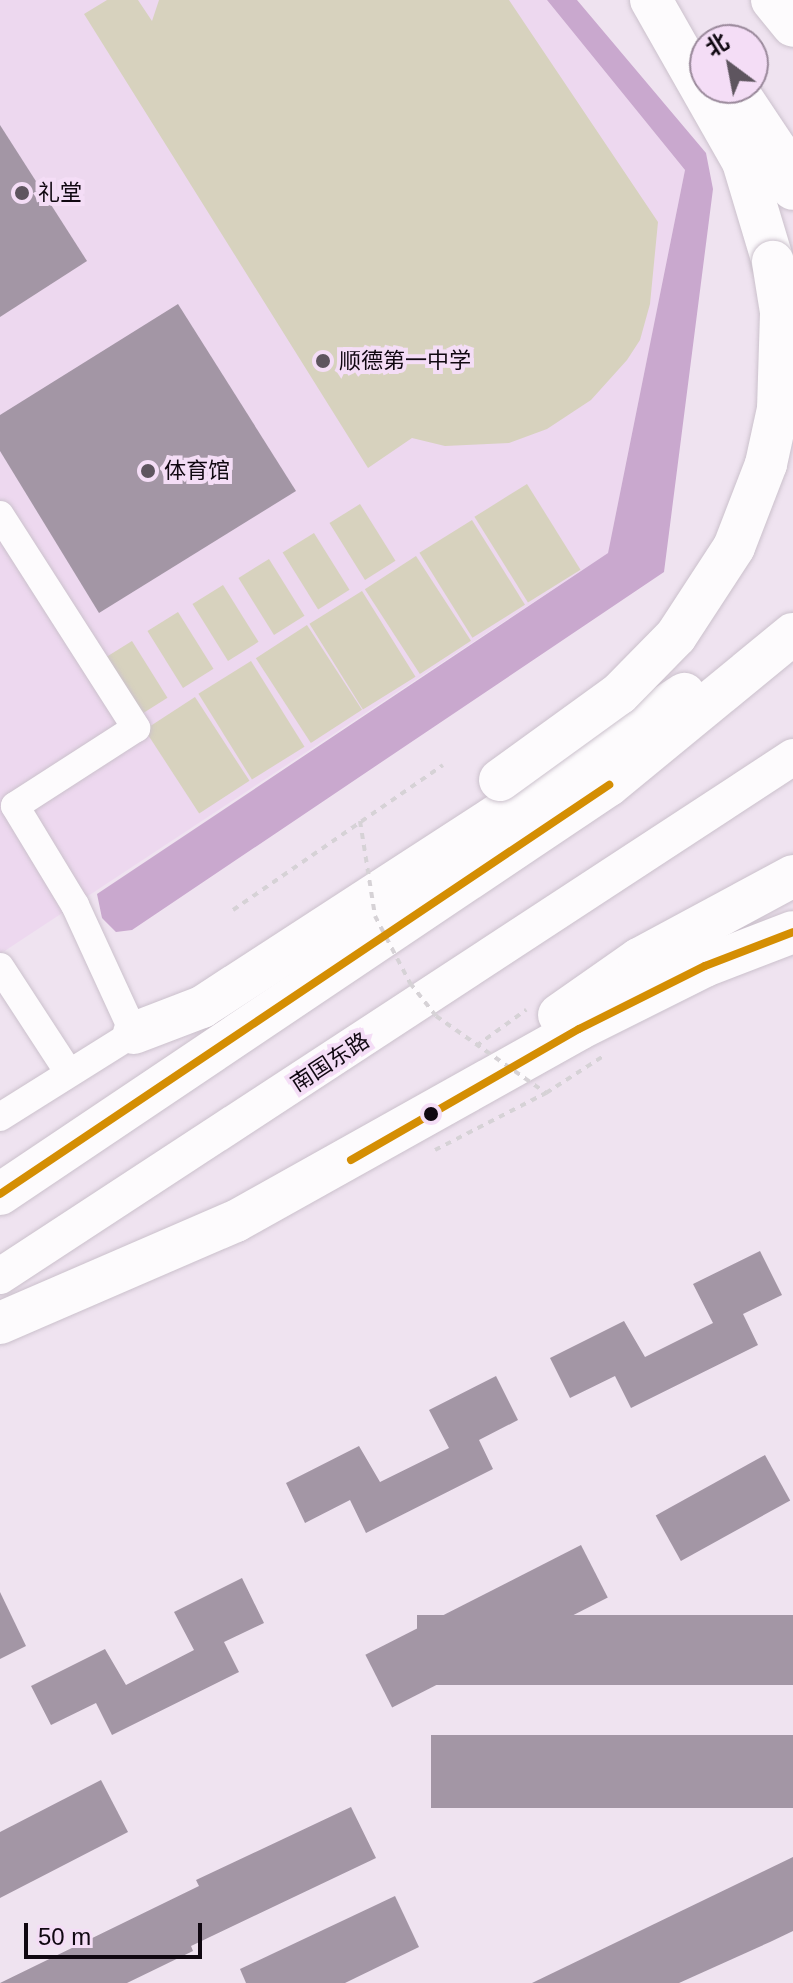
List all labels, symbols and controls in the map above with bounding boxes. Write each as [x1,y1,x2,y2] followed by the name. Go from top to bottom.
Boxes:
[689,24,769,104] north arrow
[701,28,733,61] text: 北
[38,180,82,206] place label: 礼堂
[13,184,31,202] marker: 礼堂
[339,348,471,374] place label: 顺德第一中学
[314,352,332,370] marker: 顺德第一中学
[164,458,230,484] place label: 体育馆
[139,462,157,480] marker: 体育馆
[286,1027,374,1097] street label: 南国东路
[423,1106,439,1122] unlabelled marker
[28,1907,206,1957] scale bar
[38,1923,91,1950] text: 50 m

